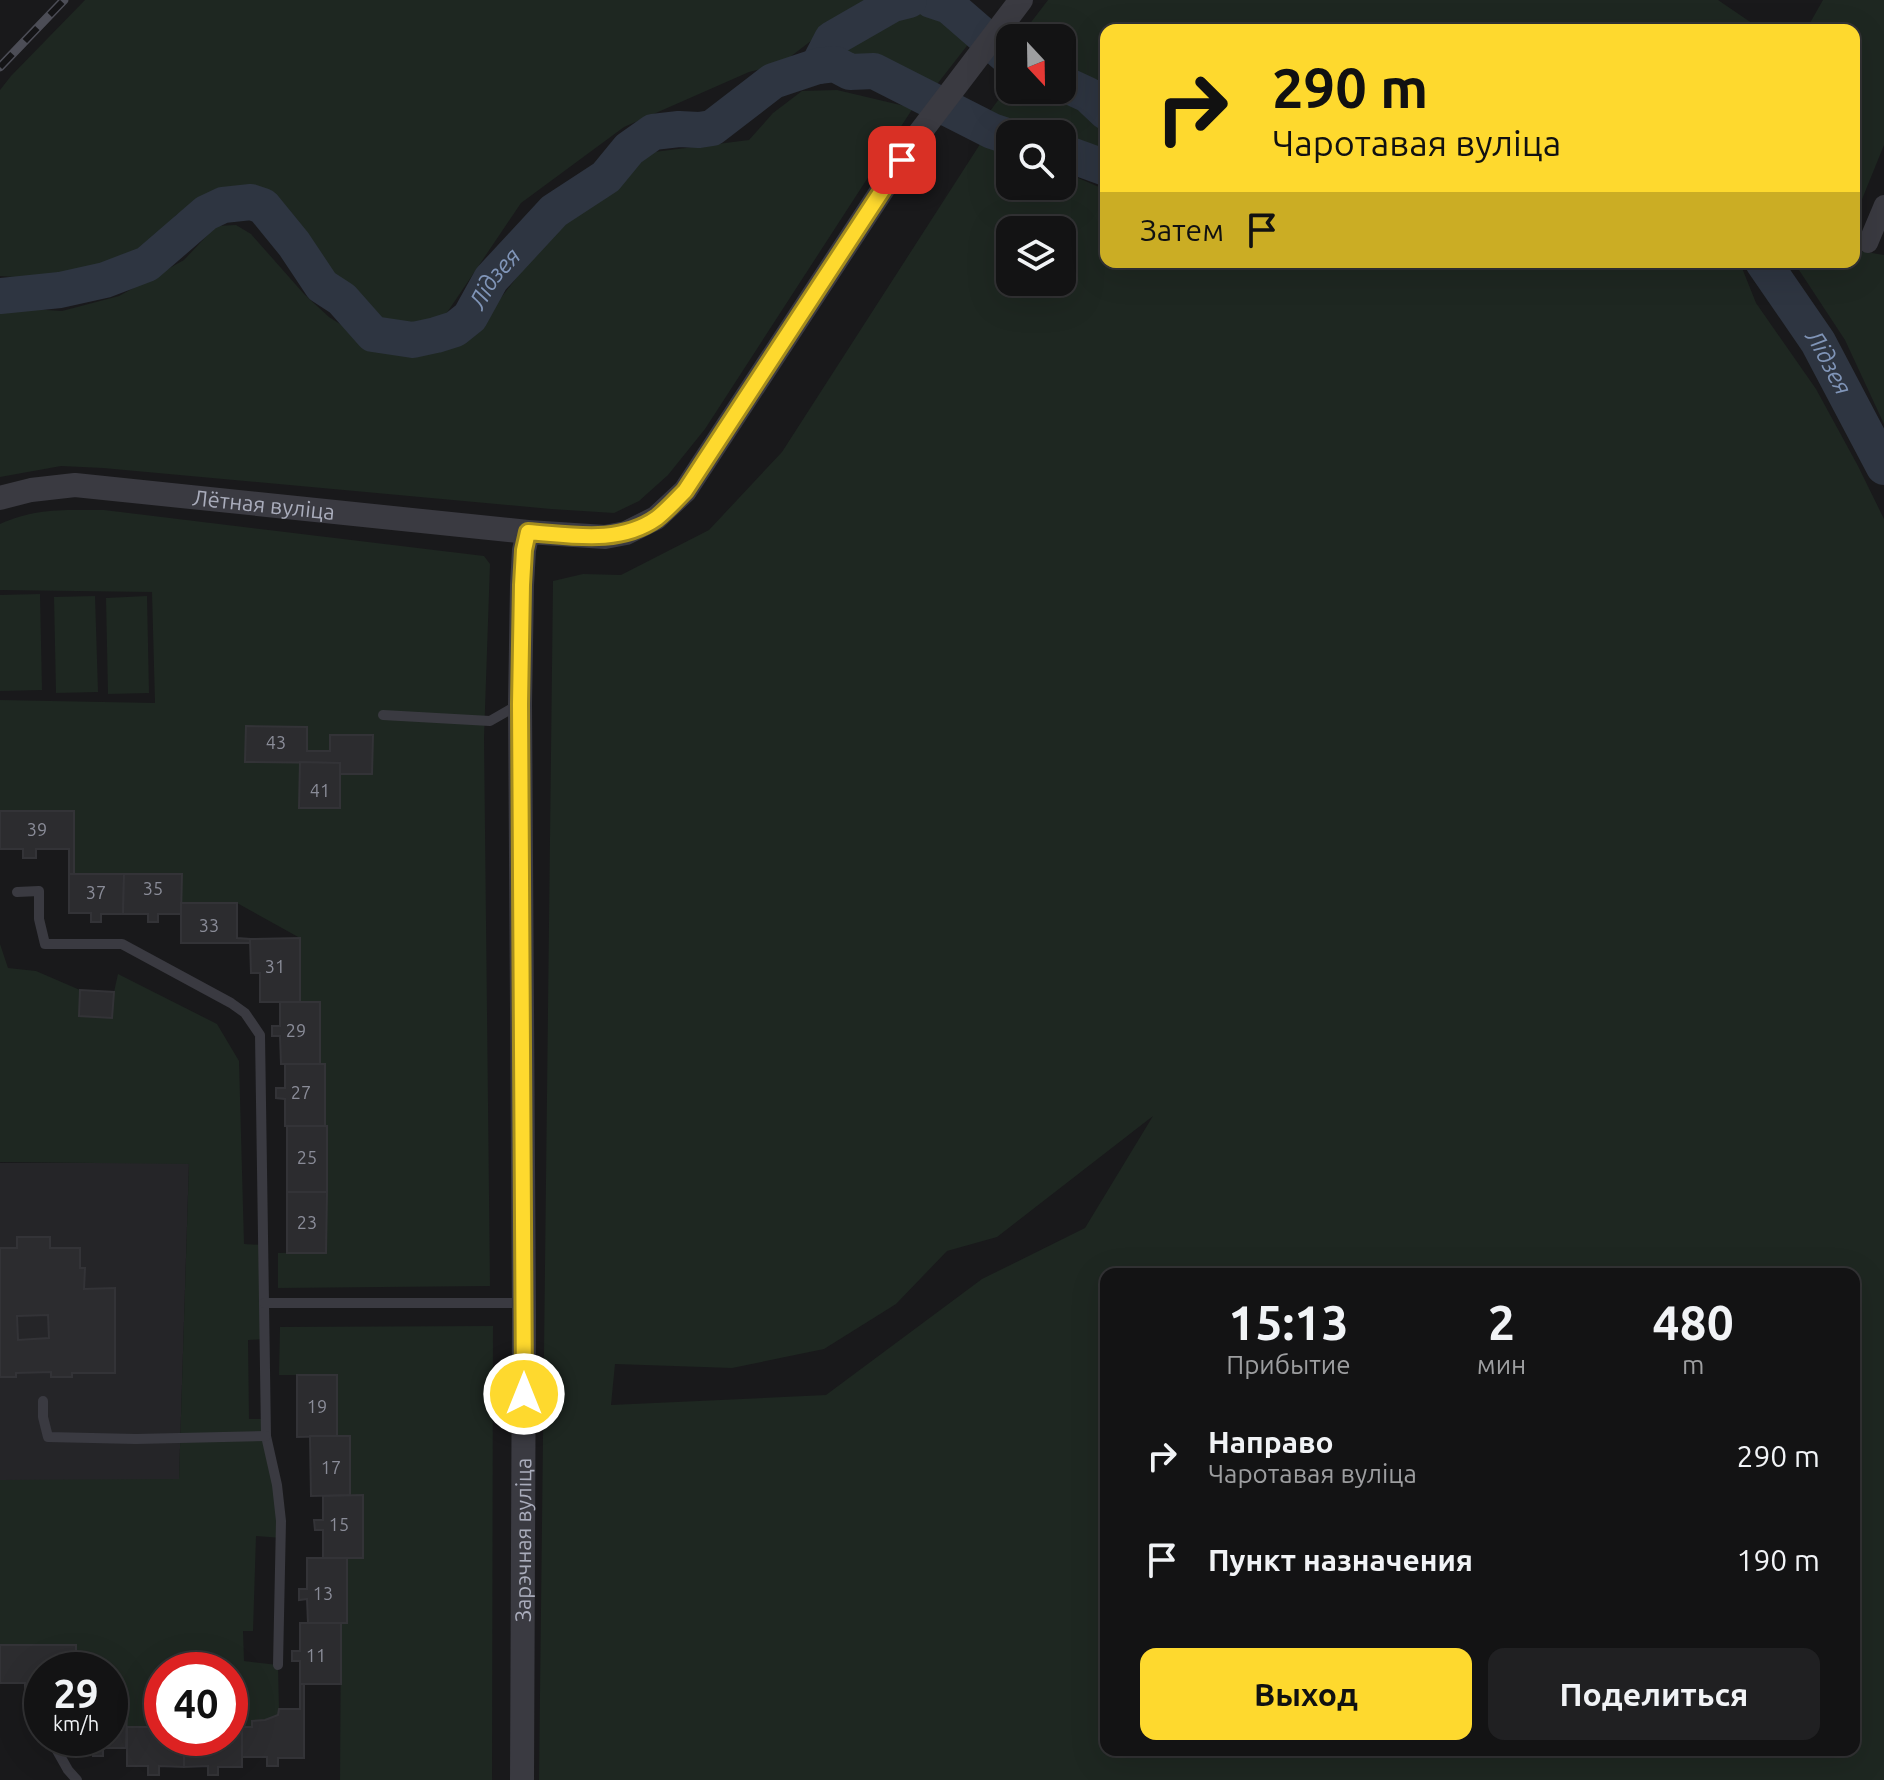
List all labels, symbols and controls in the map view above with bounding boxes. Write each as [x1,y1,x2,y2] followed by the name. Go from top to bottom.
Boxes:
[996,24,1076,104] north arrow
[996,24,1076,296] map controls
[1140,56,1244,160] icon: right
[1272,56,1428,119] text: 290 m
[996,120,1076,200] button: search
[1272,122,1561,163] text: Чаротавая вуліца
[868,126,936,194] pin
[880,138,924,182] icon: arrive
[1240,208,1284,252] icon: arrive
[1140,213,1224,247] text: Затем
[996,216,1076,296] button: layers
[463,242,526,314] water label: Лідзея
[1800,324,1857,399] water label: Лідзея
[191,484,336,524] street label: Лётная вуліца
[266,732,286,752] house number: 43
[310,780,330,800] house number: 41
[27,819,47,839] house number: 39
[143,878,163,898] house number: 35
[86,882,106,902] house number: 37
[199,915,219,935] house number: 33
[265,956,285,976] house number: 31
[286,1020,306,1040] house number: 29
[291,1082,311,1102] house number: 27
[297,1147,317,1167] house number: 25
[297,1212,317,1232] house number: 23
[1228,1295,1348,1349] text: 15:13
[1488,1295,1515,1349] text: 2
[1653,1295,1734,1349] text: 480
[1226,1350,1351,1379] text: Прибытие
[1477,1350,1526,1379] text: мин
[1682,1350,1704,1379] text: m
[482,1352,566,1436] position arrow
[307,1396,327,1416] house number: 19
[1208,1425,1334,1459] text: Направо
[1140,1434,1184,1478] icon: right
[1736,1439,1820,1473] text: 290 m
[321,1457,341,1477] house number: 17
[510,1458,535,1622] street label: Зарэчная вуліца
[1208,1459,1417,1488] text: Чаротавая вуліца
[329,1514,349,1534] house number: 15
[1140,1538,1184,1582] icon: arrive
[1208,1543,1473,1577] text: Пункт назначения
[1736,1543,1820,1577] text: 190 m
[313,1583,333,1603] house number: 13
[306,1645,326,1665] house number: 11
[1140,1648,1472,1740] button: Выход
[1488,1648,1820,1740] button: Поделиться
[144,1652,248,1756] speed limit sign: 40
[53,1671,99,1716] text: 29
[53,1712,99,1735] text: km/h

